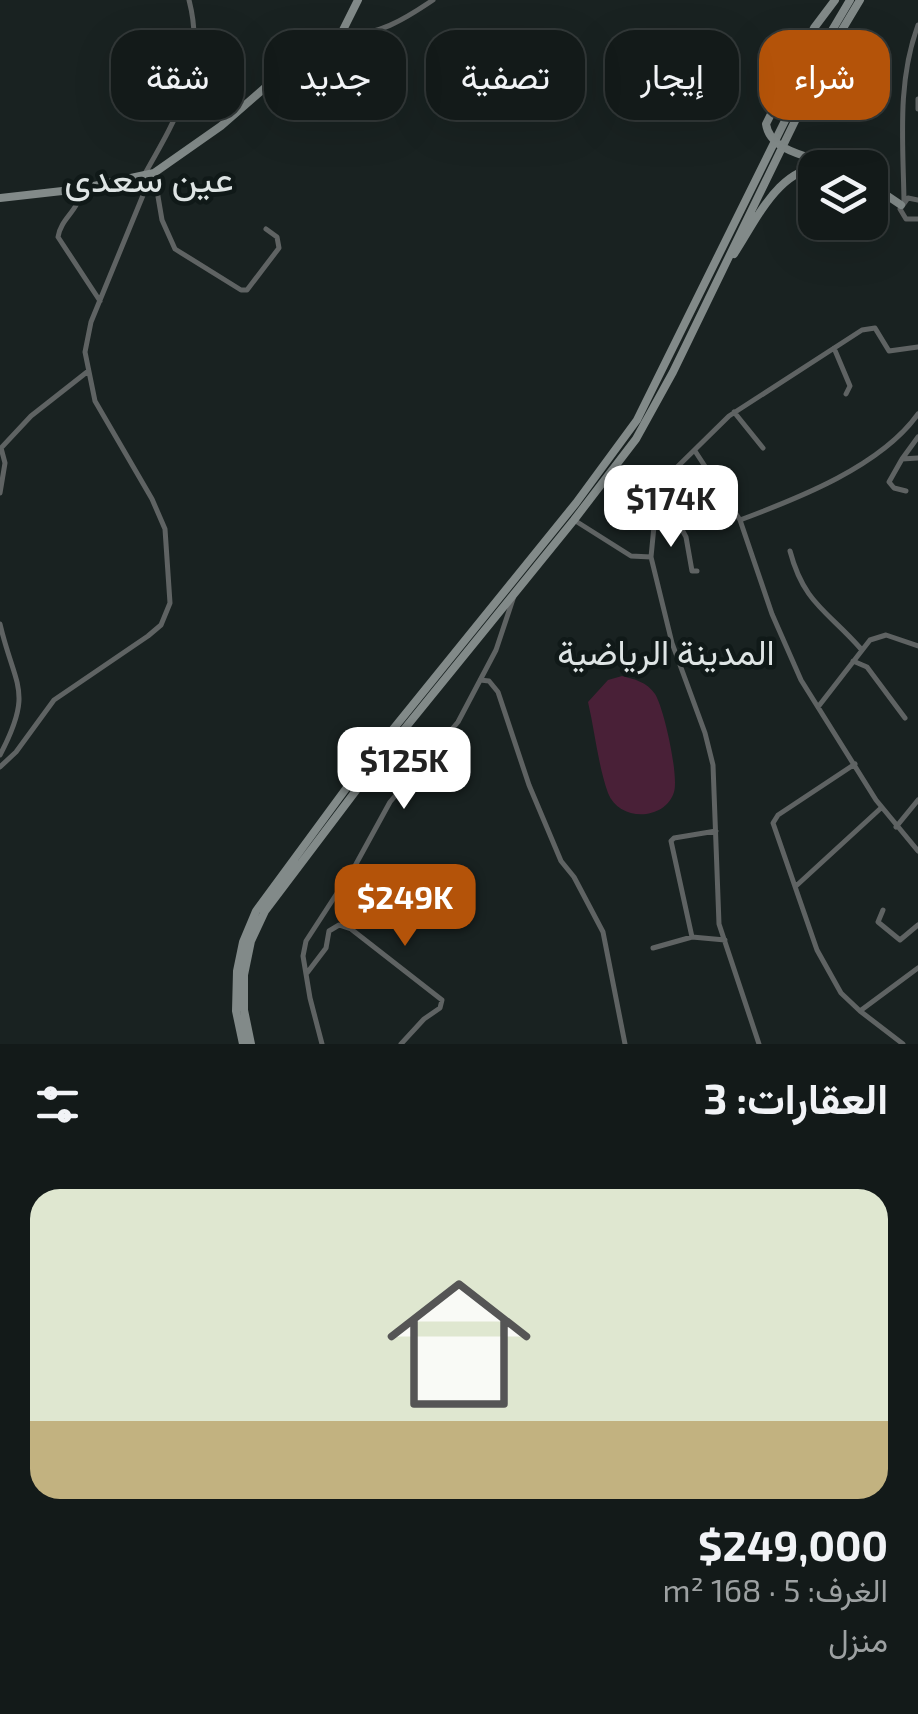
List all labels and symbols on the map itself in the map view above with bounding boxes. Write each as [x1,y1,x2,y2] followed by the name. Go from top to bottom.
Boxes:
[64,154,234,202] district label: عين سعدى
[601,465,741,550] pin: $174K
[557,630,775,675] district label: المدينة الرياضية
[334,727,474,812] pin: $125K
[335,864,475,949] pin: $249K

